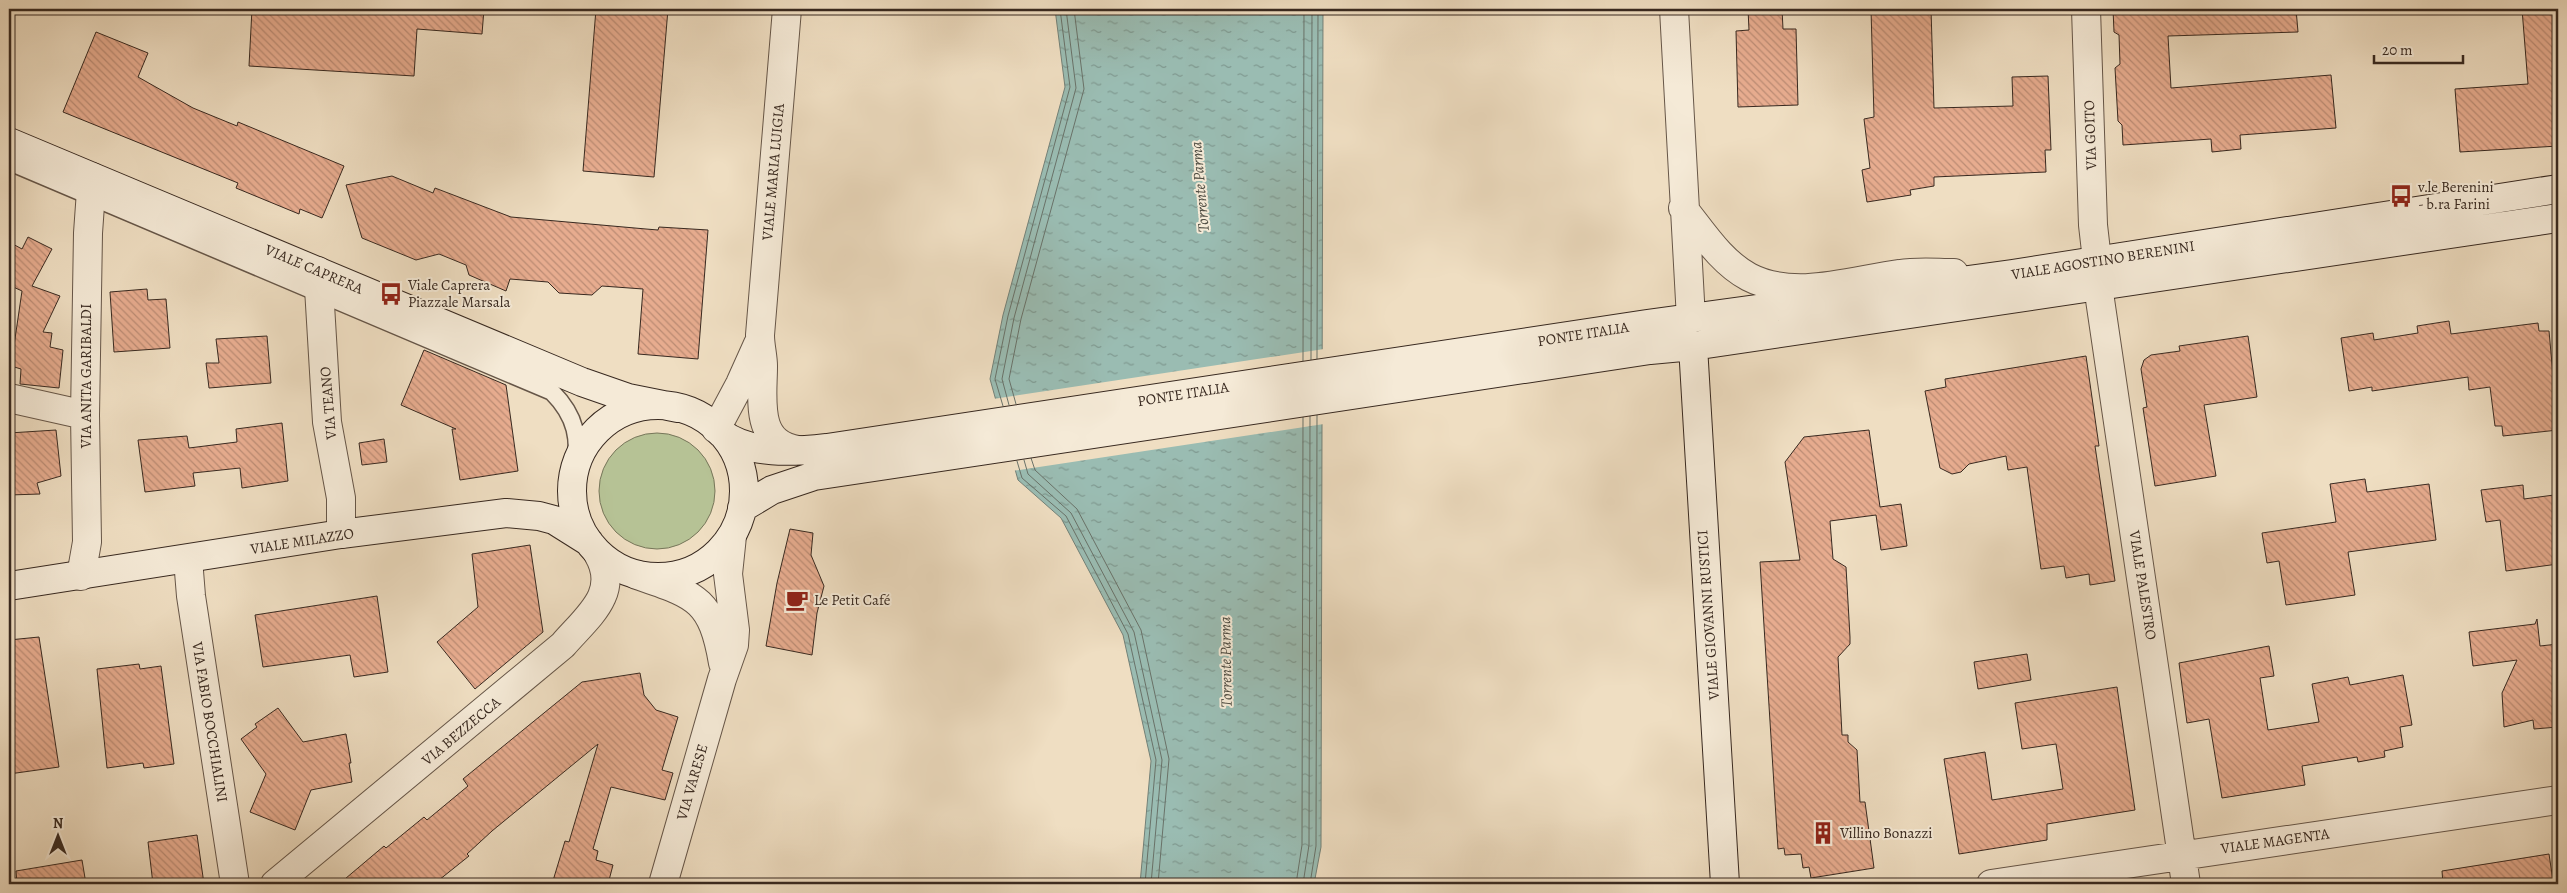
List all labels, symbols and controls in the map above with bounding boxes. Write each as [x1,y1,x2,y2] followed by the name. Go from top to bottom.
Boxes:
[2374,32,2463,64] scale bar
[2382,40,2413,60] text: 20 m
[2079,100,2101,171] street label: VIA GOITO
[757,103,789,242] street label: VIALE MARIA LUIGIA
[1185,140,1215,233] water label: Torrente Parma
[2417,177,2494,214] place label: v.le Berenini - b.ra Farini
[2388,183,2414,209] bus stop icon: v.le Berenini - b.ra Farini
[2009,236,2196,285] street label: VIALE AGOSTINO BERENINI
[261,239,366,299] street label: VIALE CAPRERA
[407,275,510,312] place label: Viale Caprera Piazzale Marsala
[378,281,404,307] bus stop icon: Viale Caprera Piazzale Marsala
[76,304,96,449] street label: VIA ANITA GARIBALDI
[1536,317,1630,351] street label: PONTE ITALIA
[315,366,341,441] street label: VIA TEANO
[1136,377,1230,411] street label: PONTE ITALIA
[248,523,355,559] street label: VIALE MILAZZO
[2124,528,2162,641] street label: VIALE PALESTRO
[1692,529,1724,702] street label: VIALE GIOVANNI RUSTICI
[784,587,810,613] cafe icon: Le Petit Café
[814,590,891,610] place label: Le Petit Café
[1214,616,1238,708] water label: Torrente Parma
[187,639,233,804] street label: VIA FABIO BOCCHIALINI
[417,692,505,770] street label: VIA BEZZECCA
[671,742,712,823] street label: VIA VARESE
[32,810,82,860] north arrow
[53,814,63,833] text: N
[1810,820,1836,846] building icon: Villino Bonazzi
[1839,823,1933,843] place label: Villino Bonazzi
[2218,823,2331,859] street label: VIALE MAGENTA

